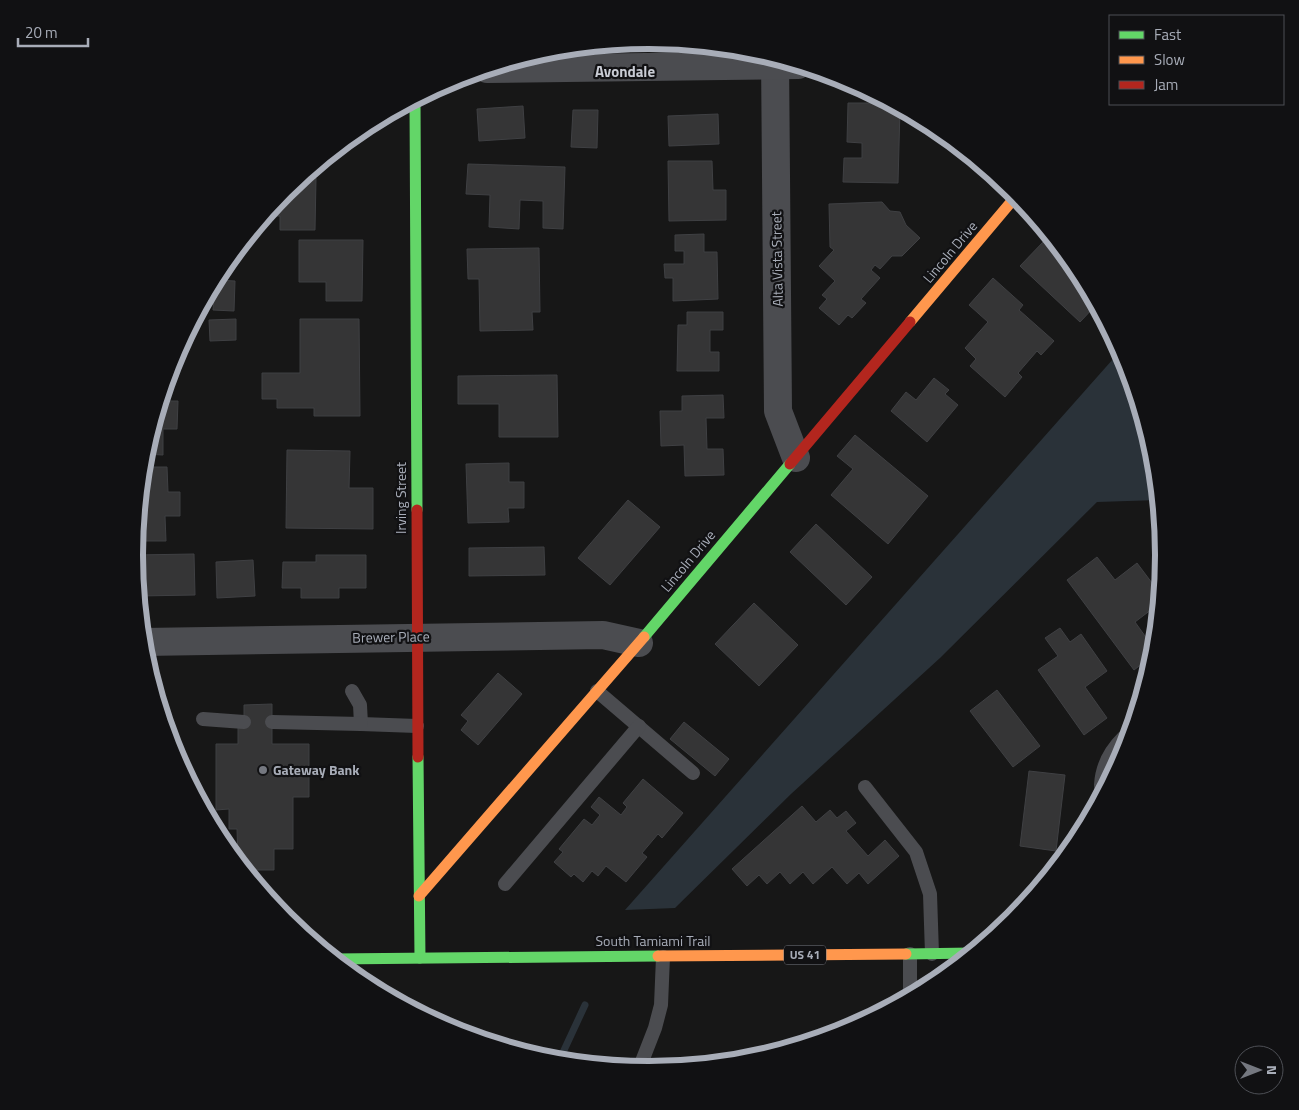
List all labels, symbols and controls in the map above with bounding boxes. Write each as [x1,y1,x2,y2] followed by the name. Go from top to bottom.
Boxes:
[18,15,88,47] scale bar
[1109,15,1284,105] legend
[25,21,58,44] text: 20 m
[1154,23,1182,46] text: Fast
[1154,48,1185,71] text: Slow
[595,60,655,83] district label: Avondale
[1154,73,1178,96] text: Jam
[765,211,788,307] street label: Alta Vista Street
[917,216,982,287] street label: Lincoln Drive
[390,462,411,534] street label: Irving Street
[655,525,720,596] street label: Lincoln Drive
[352,625,430,648] street label: Brewer Place
[273,759,360,780] place label: Gateway Bank
[257,764,269,776] marker: Gateway Bank
[595,930,711,951] street label: South Tamiami Trail
[784,946,826,964] road number: US 41
[1234,1045,1284,1095] north arrow
[1262,1065,1283,1075] text: N

